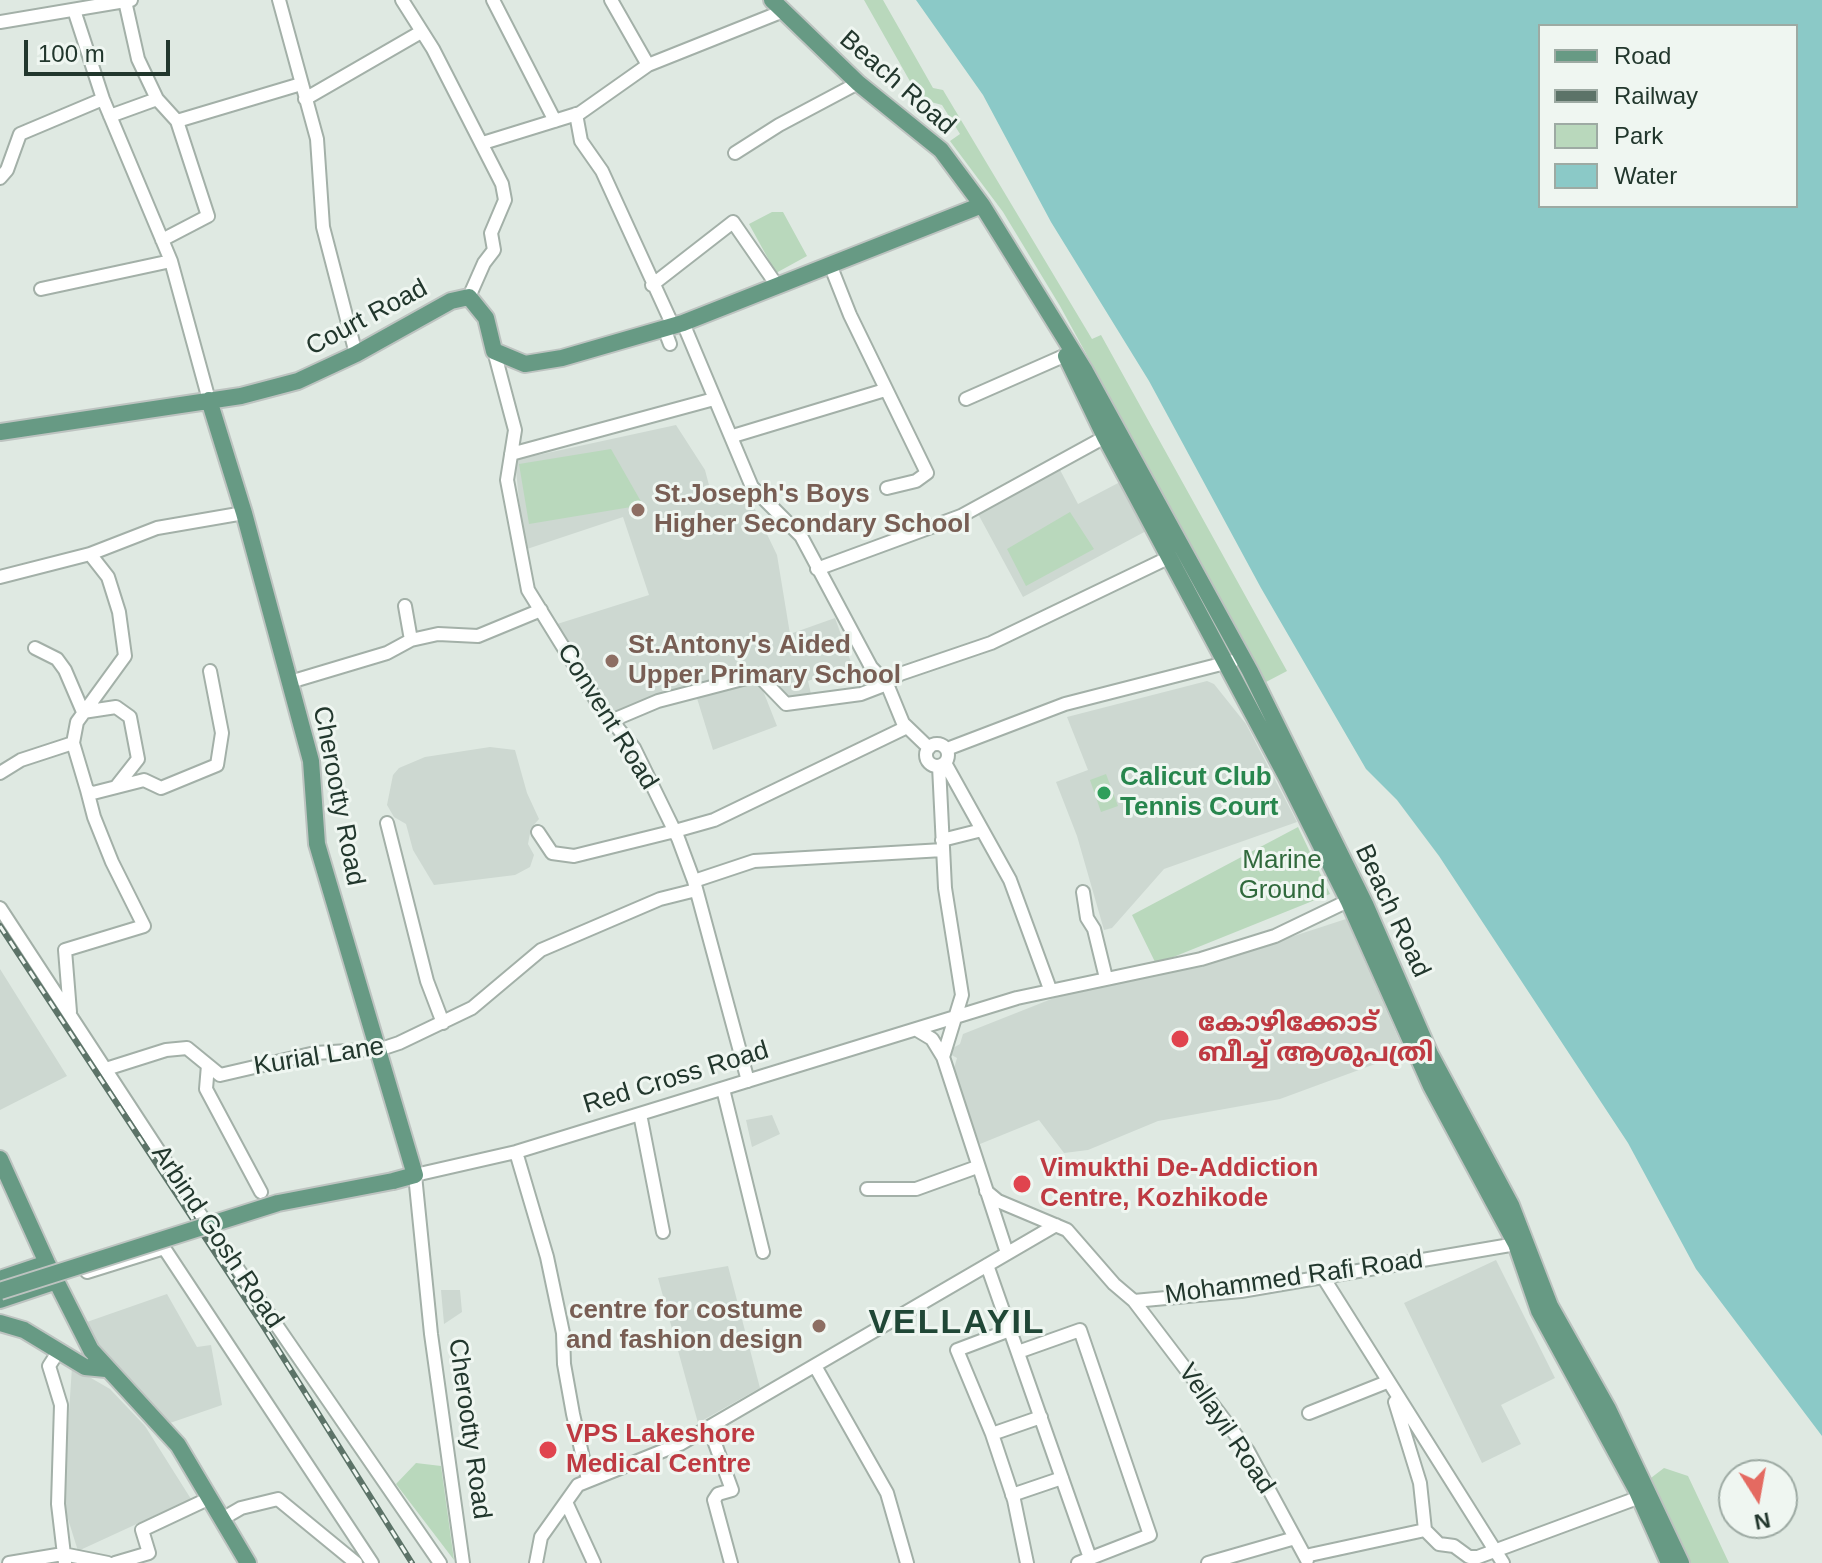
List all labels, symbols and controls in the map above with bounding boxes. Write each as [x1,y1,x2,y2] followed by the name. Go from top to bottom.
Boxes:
[28,24,174,74] scale bar
[833,24,961,142] street label: Beach Road
[1538,24,1798,208] legend
[38,40,105,67] text: 100 m
[1614,42,1671,69] text: Road
[1614,82,1698,109] text: Railway
[1614,122,1663,149] text: Park
[1614,162,1677,189] text: Water
[301,273,433,363] street label: Court Road
[654,479,970,540] place label: St.Joseph's Boys Higher Secondary School
[629,501,647,519] marker: St.Joseph's Boys Higher Secondary School
[628,630,901,692] place label: St.Antony's Aided Upper Primary School
[550,638,664,796] street label: Convent Road
[603,652,621,670] marker: St.Antony's Aided Upper Primary School
[305,704,371,888] street label: Cherootty Road
[1120,762,1278,824] place label: Calicut Club Tennis Court
[1095,784,1113,802] marker: Calicut Club Tennis Court
[1348,840,1436,982] street label: Beach Road
[1239,845,1325,906] park label: Marine Ground
[1198,1008,1433,1070] place label: കോഴിക്കോട് ബീച്ച് ആശുപത്രി
[1169,1028,1191,1050] marker: കോഴിക്കോട് ബീച്ച് ആശുപത്രി
[252,1031,386,1083] street label: Kurial Lane
[580,1035,772,1121] street label: Red Cross Road
[144,1140,290,1334] street label: Arbind Gosh Road
[1040,1153,1318,1214] place label: Vimukthi De-Addiction Centre, Kozhikode
[1011,1173,1033,1195] marker: Vimukthi De-Addiction Centre, Kozhikode
[1163,1244,1425,1312] street label: Mohammed Rafi Road
[566,1295,803,1356] place label: centre for costume and fashion design
[868,1304,1046,1344] district label: VELLAYIL
[810,1317,828,1335] marker: centre for costume and fashion design
[441,1337,497,1521] street label: Cherootty Road
[1171,1358,1281,1500] street label: Vellayil Road
[566,1419,755,1480] place label: VPS Lakeshore Medical Centre
[537,1439,559,1461] marker: VPS Lakeshore Medical Centre
[1718,1459,1798,1539] north arrow
[1752,1507,1772,1535] text: N

